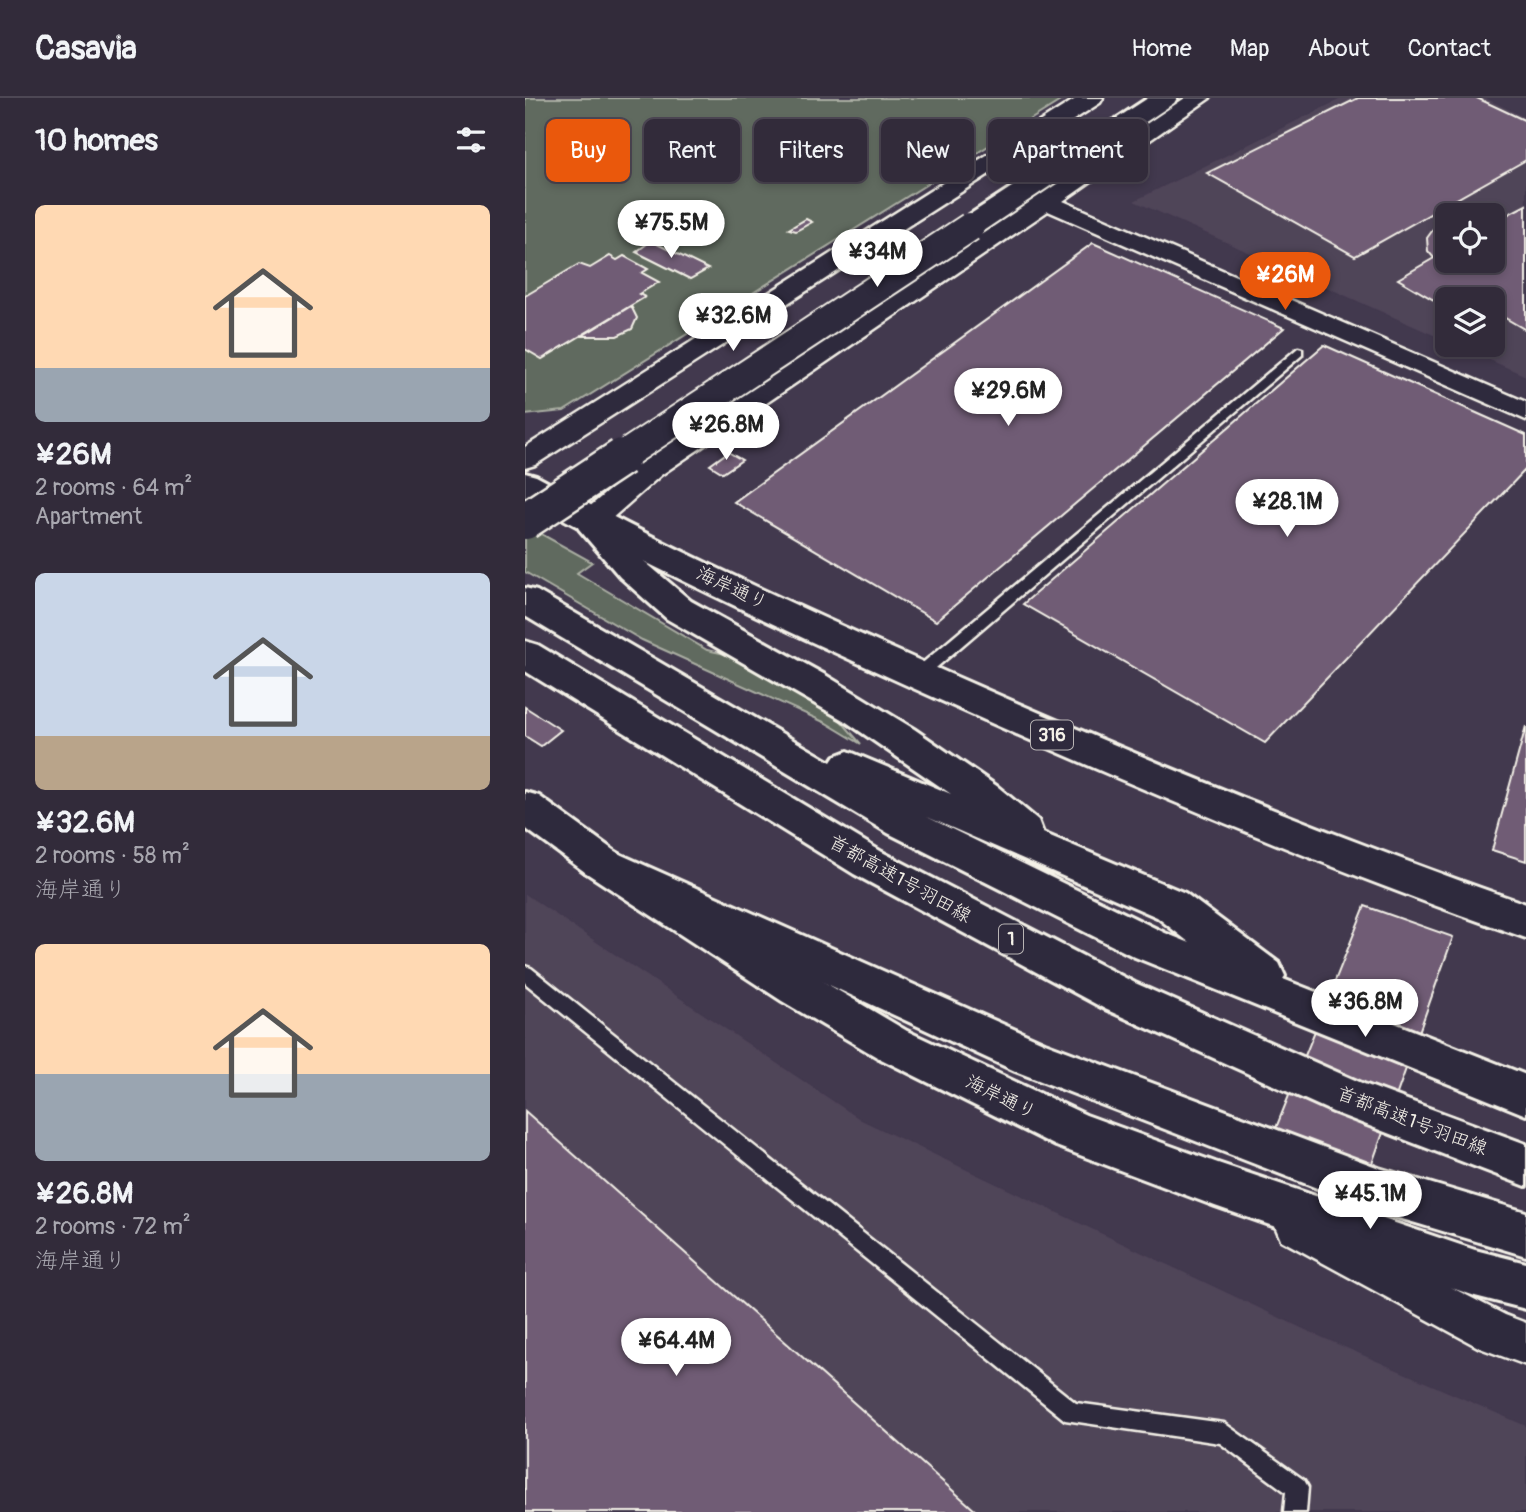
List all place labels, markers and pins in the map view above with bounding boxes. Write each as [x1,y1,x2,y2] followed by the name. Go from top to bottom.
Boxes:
[614,200,728,260] pin: ¥75.5M
[836,230,918,289] pin: ¥34M
[1244,252,1326,312] pin: ¥26M
[676,294,790,353] pin: ¥32.6M
[951,368,1065,428] pin: ¥29.6M
[669,402,783,462] pin: ¥26.8M
[1230,480,1344,539] pin: ¥28.1M
[1308,979,1422,1039] pin: ¥36.8M
[1313,1172,1427,1231] pin: ¥45.1M
[619,1318,733,1378] pin: ¥64.4M

